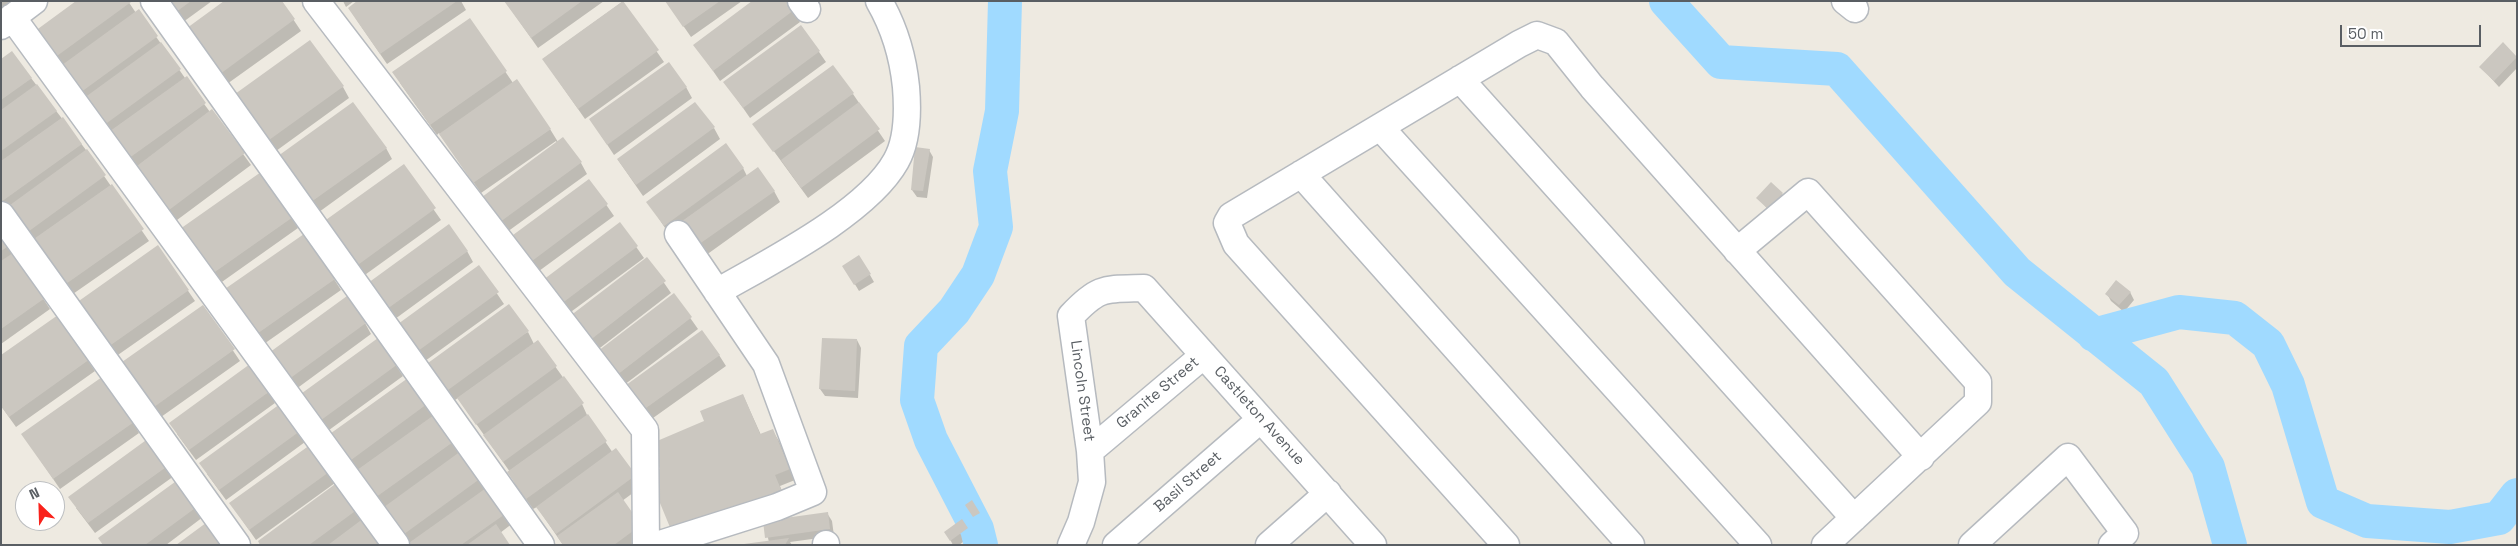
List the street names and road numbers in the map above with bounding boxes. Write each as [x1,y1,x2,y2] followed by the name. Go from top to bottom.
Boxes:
[1066,339,1098,443] street label: Lincoln Street
[1113,353,1203,433] street label: Granite Street
[1210,363,1308,469] street label: Castleton Avenue
[1151,448,1225,516] street label: Basil Street

